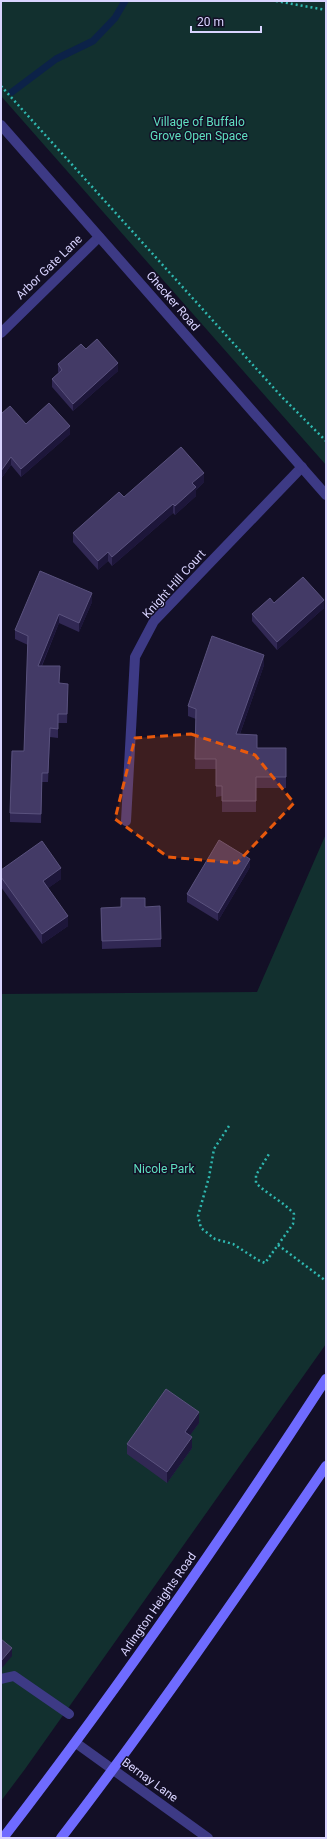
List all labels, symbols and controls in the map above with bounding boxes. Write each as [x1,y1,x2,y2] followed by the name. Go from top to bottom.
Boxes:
[191,8,261,34] scale bar
[197,15,224,29] text: 20 m
[150,115,248,143] park label: Village of Buffalo Grove Open Space
[13,232,85,302] street label: Arbor Gate Lane
[143,268,203,334] street label: Checker Road
[140,547,208,621] street label: Knight Hill Court
[133,1162,195,1176] park label: Nicole Park
[117,1550,199,1658] street label: Arlington Heights Road
[119,1755,181,1805] street label: Bernay Lane

